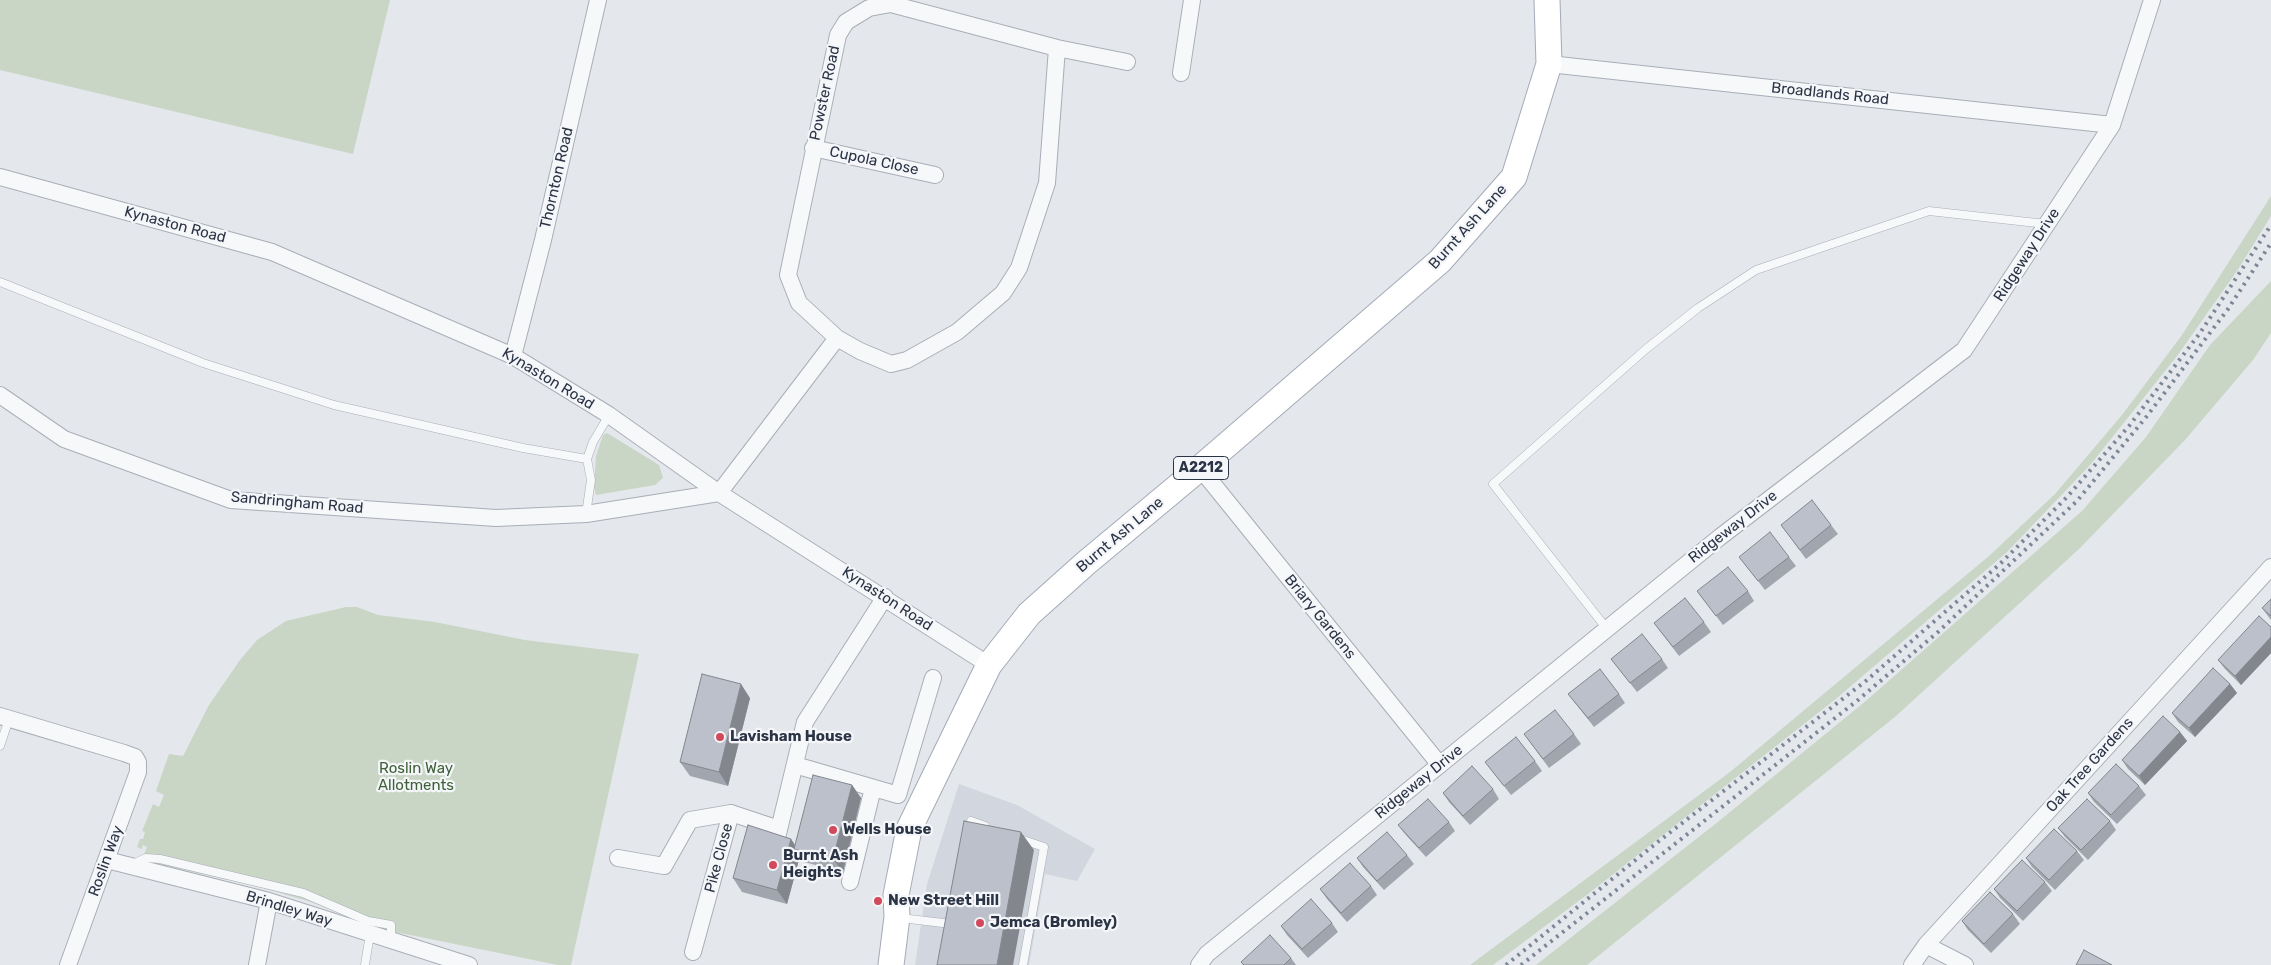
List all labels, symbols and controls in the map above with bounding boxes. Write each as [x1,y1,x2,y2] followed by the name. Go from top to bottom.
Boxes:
[806,44,844,142] street label: Powster Road
[1770,79,1890,109] street label: Broadlands Road
[537,126,577,230] street label: Thornton Road
[828,143,920,179] street label: Cupola Close
[1425,181,1511,273] street label: Burnt Ash Lane
[122,203,228,247] street label: Kynaston Road
[1990,205,2064,305] street label: Ridgeway Drive
[499,344,597,414] street label: Kynaston Road
[1174,456,1228,479] road number: A2212
[1685,487,1781,567] street label: Ridgeway Drive
[230,488,364,518] street label: Sandringham Road
[1073,493,1167,577] street label: Burnt Ash Lane
[838,563,936,635] street label: Kynaston Road
[1280,571,1360,663] street label: Briary Gardens
[2043,714,2137,816] street label: Oak Tree Gardens
[730,728,852,746] place label: Lavisham House
[714,731,726,743] marker: Lavisham House
[1372,741,1466,823] street label: Ridgeway Drive
[378,760,454,795] park label: Roslin Way Allotments
[701,821,737,895] street label: Pike Close
[843,821,931,839] place label: Wells House
[85,823,127,899] street label: Roslin Way
[827,824,839,836] marker: Wells House
[783,847,859,882] place label: Burnt Ash Heights
[767,859,779,871] marker: Burnt Ash Heights
[244,887,334,931] street label: Brindley Way
[888,892,999,910] place label: New Street Hill
[872,895,884,907] marker: New Street Hill
[990,914,1117,932] place label: Jemca (Bromley)
[974,917,986,929] marker: Jemca (Bromley)

